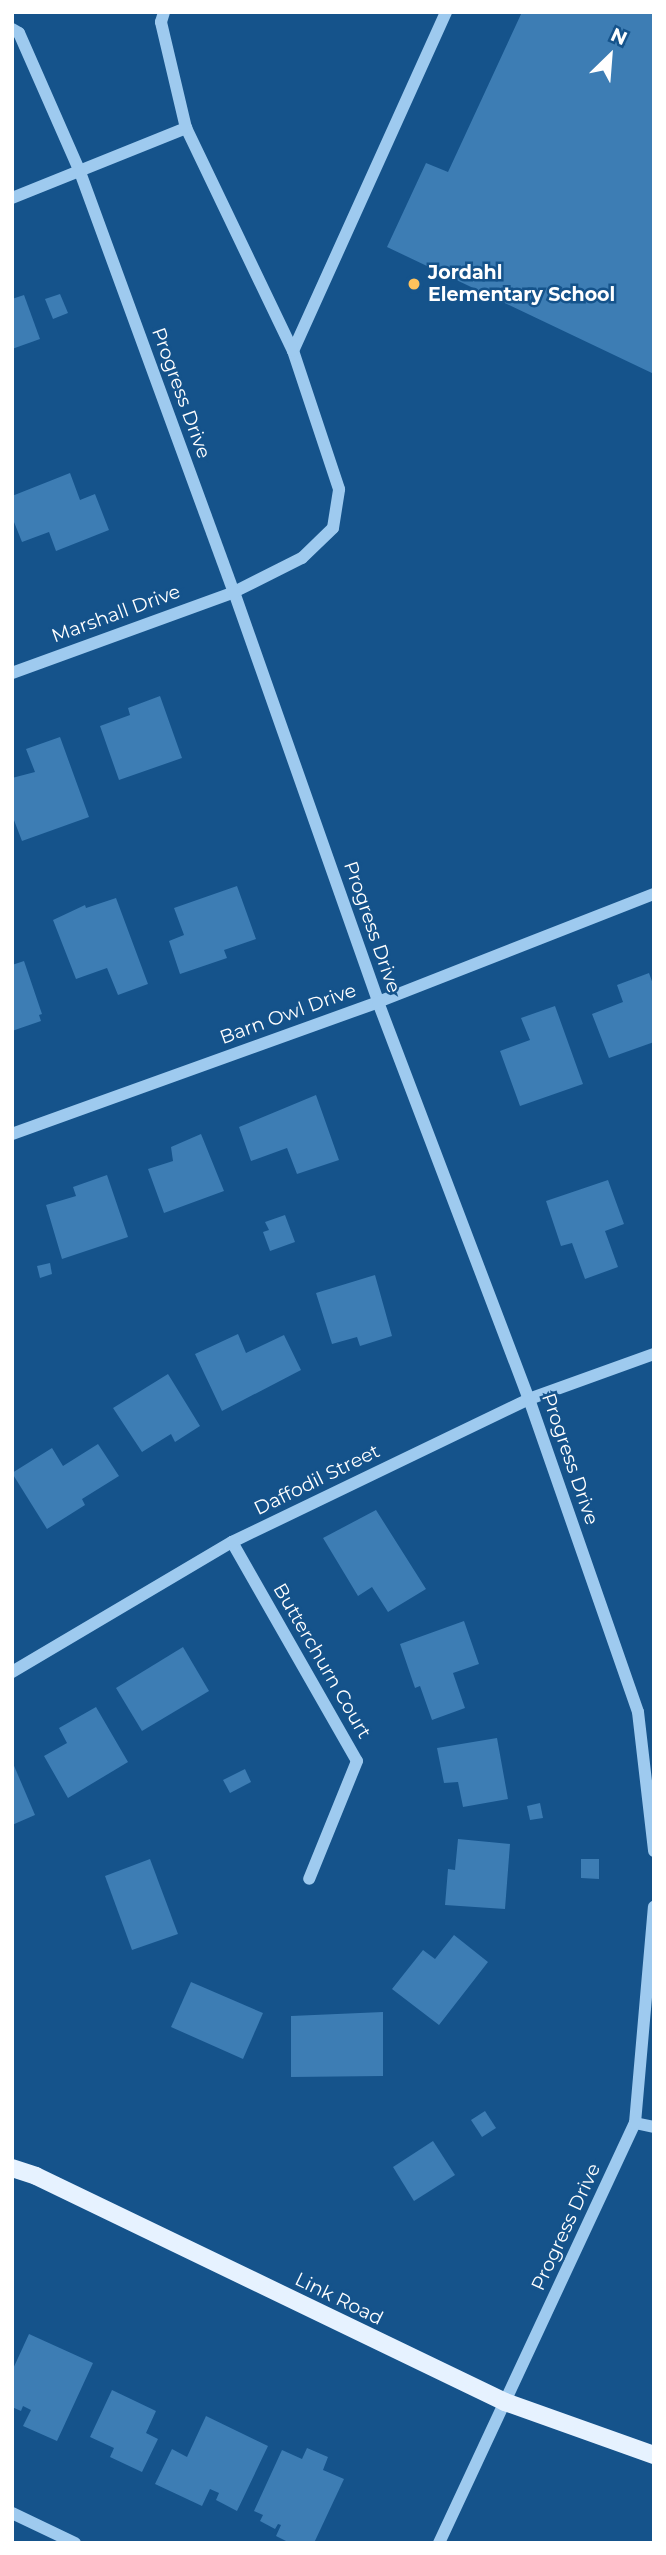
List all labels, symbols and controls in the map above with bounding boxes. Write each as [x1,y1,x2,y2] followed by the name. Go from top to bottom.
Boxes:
[575,21,645,91] north arrow
[607,23,631,50] text: N
[428,262,615,306] place label: Jordahl Elementary School
[406,276,422,292] marker: Jordahl Elementary School
[147,324,215,462] street label: Progress Drive
[49,580,183,648] street label: Marshall Drive
[339,858,405,996] street label: Progress Drive
[217,979,359,1049] street label: Barn Owl Drive
[537,1390,603,1528] street label: Progress Drive
[250,1440,384,1520] street label: Daffodil Street
[268,1579,376,1743] street label: Butterchurn Court
[527,2160,605,2294] street label: Progress Drive
[291,2268,387,2330] street label: Link Road

